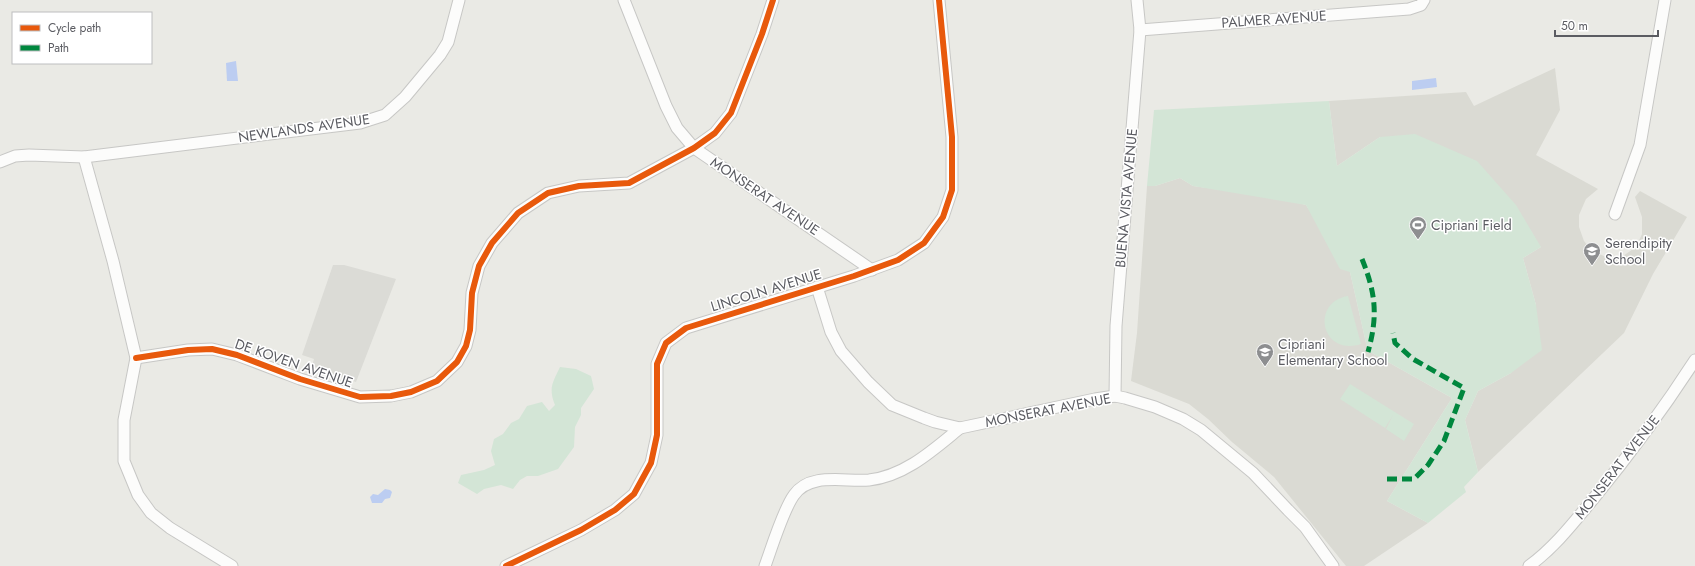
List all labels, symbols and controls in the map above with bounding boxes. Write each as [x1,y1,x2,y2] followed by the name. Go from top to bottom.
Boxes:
[1221,5,1327,33] street label: PALMER AVENUE
[12,12,152,64] legend
[1555,12,1658,38] scale bar
[1561,17,1588,35] text: 50 m
[48,19,101,37] text: Cycle path
[48,39,69,57] text: Path
[237,109,371,147] street label: NEWLANDS AVENUE
[1110,128,1142,268] street label: BUENA VISTA AVENUE
[707,152,823,240] street label: MONSERAT AVENUE
[1408,215,1428,240] sports icon: Cipriani Field
[1431,215,1512,235] place label: Cipriani Field
[1605,233,1673,269] place label: Serendipity School
[1582,241,1602,266] school or university icon: Serendipity School
[708,264,824,316] street label: LINCOLN AVENUE
[232,333,356,393] street label: DE KOVEN AVENUE
[1278,334,1388,370] place label: Cipriani Elementary School
[1255,342,1275,367] school or university icon: Cipriani Elementary School
[983,388,1113,432] street label: MONSERAT AVENUE
[1570,411,1664,523] street label: MONSERAT AVENUE

